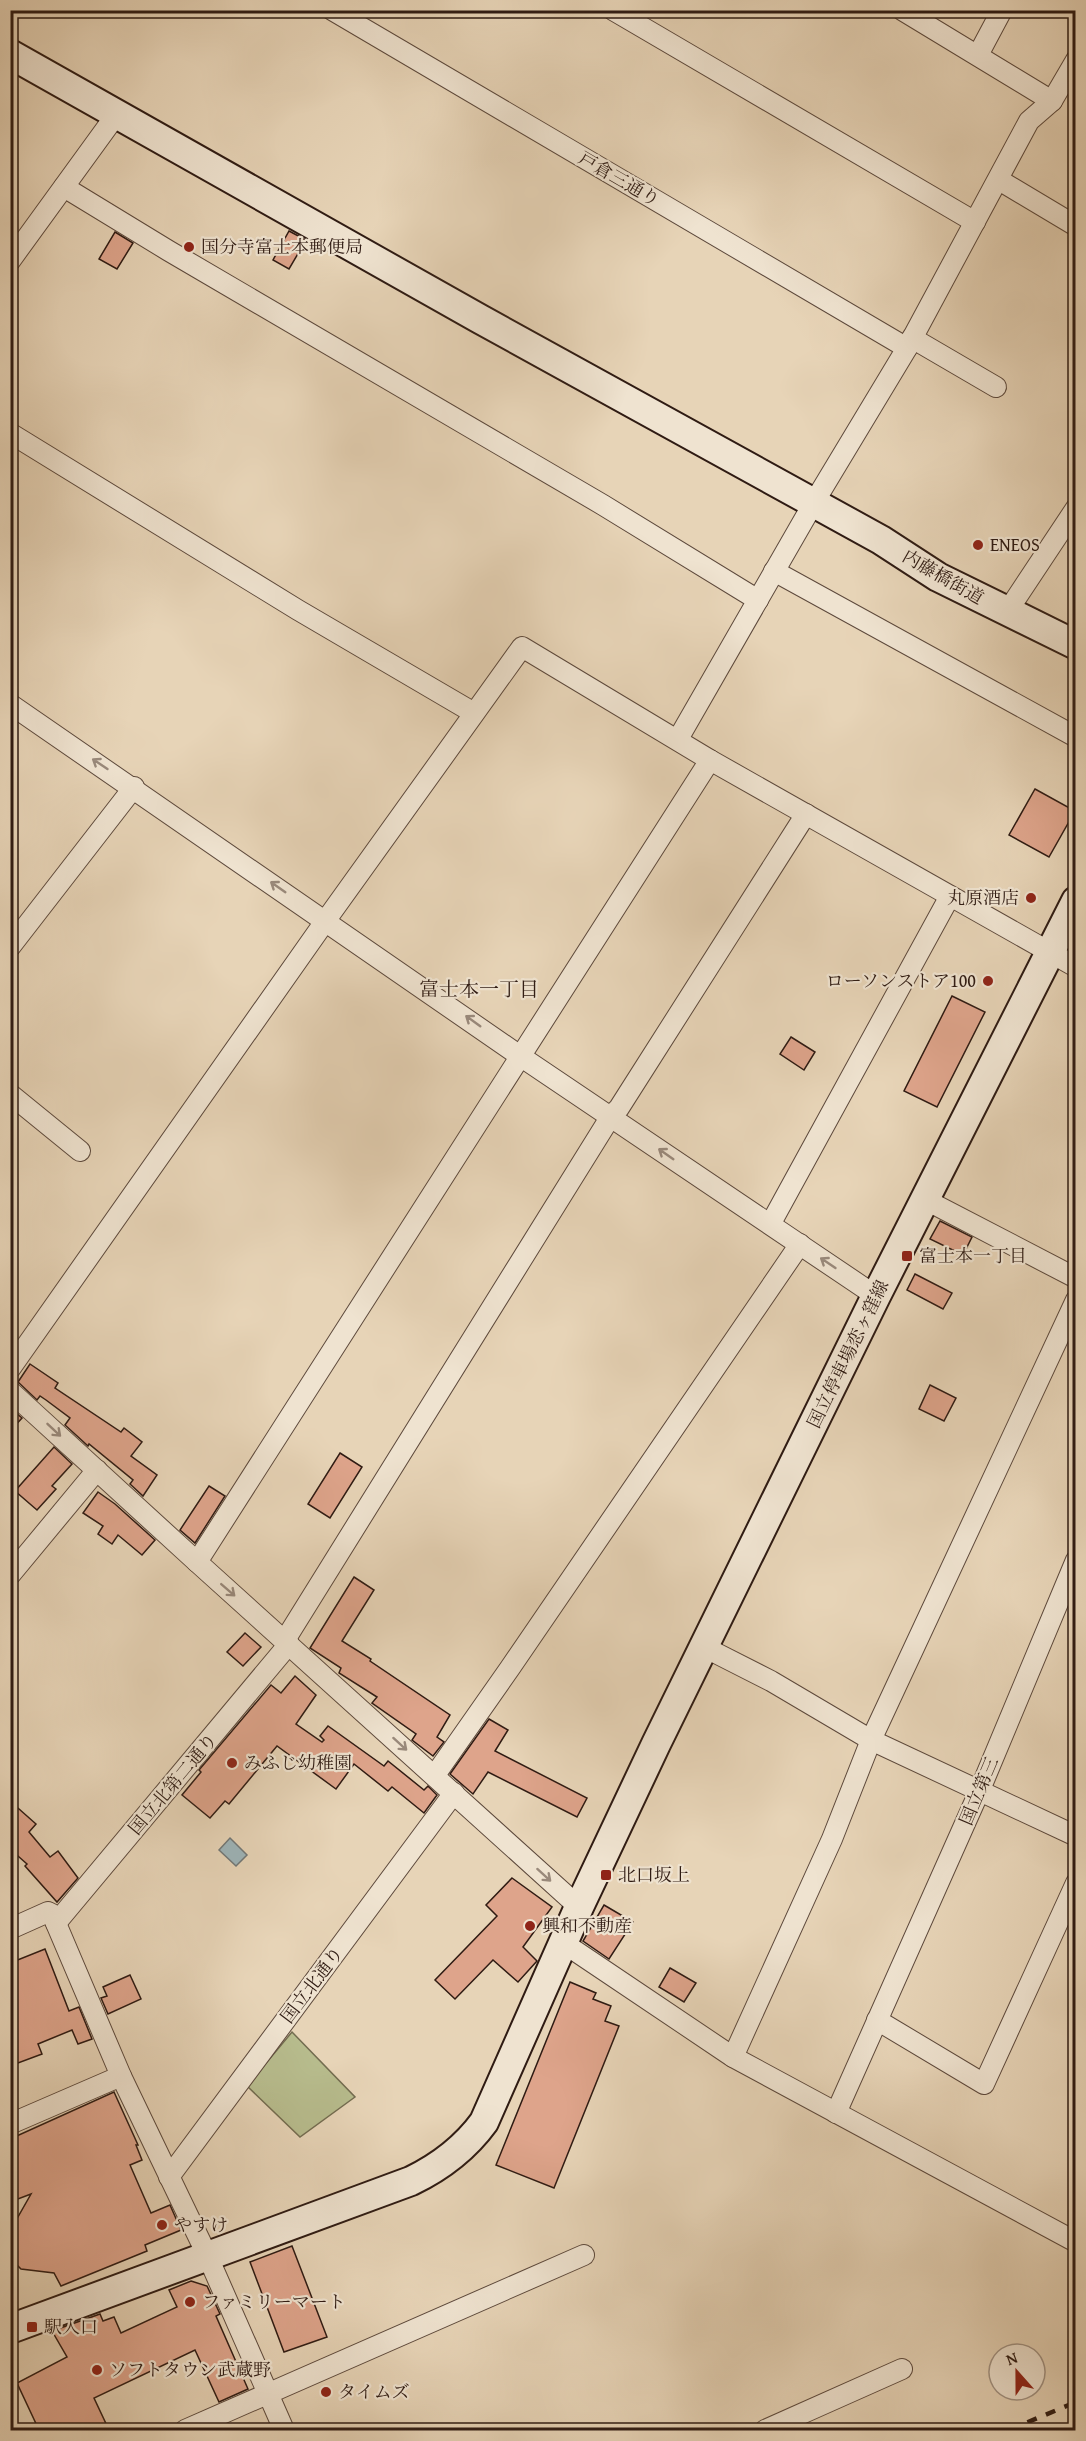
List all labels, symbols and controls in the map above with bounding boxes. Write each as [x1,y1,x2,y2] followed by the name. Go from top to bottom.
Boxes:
[574,144,665,213] street label: 戸倉三通り
[201,233,363,260] place label: 国分寺富士本郵便局
[182,240,196,254] marker: 国分寺富士本郵便局
[990,531,1040,558] place label: ENEOS
[971,538,985,552] marker: ENEOS
[898,542,989,611] street label: 内藤橋街道
[92,758,109,770] one-way arrow
[270,881,286,893] one-way arrow
[947,884,1019,911] place label: 丸原酒店
[1024,891,1038,905] marker: 丸原酒店
[826,967,976,994] place label: ローソンストア100
[419,974,539,1003] district label: 富士本一丁目
[981,974,995,988] marker: ローソンストア100
[465,1015,481,1027] one-way arrow
[658,1147,675,1159] one-way arrow
[919,1242,1027,1269] place label: 富士本一丁目
[900,1249,914,1263] marker: 富士本一丁目
[819,1256,836,1269] one-way arrow
[800,1275,895,1433] street label: 国立停車場恋ヶ窪線
[46,1423,61,1437] one-way arrow
[220,1583,235,1597] one-way arrow
[122,1727,223,1841] street label: 国立北第二通り
[392,1737,407,1751] one-way arrow
[244,1749,352,1776] place label: みふじ幼稚園
[952,1752,1005,1829] street label: 国立第三
[225,1756,239,1770] marker: みふじ幼稚園
[618,1861,690,1888] place label: 北口坂上
[536,1868,551,1882] one-way arrow
[599,1868,613,1882] marker: 北口坂上
[542,1912,632,1939] place label: 興和不動産
[523,1919,537,1933] marker: 興和不動産
[274,1941,349,2029] street label: 国立北通り
[174,2211,228,2238] place label: やすけ
[155,2218,169,2232] marker: やすけ
[202,2288,346,2315] place label: ファミリーマート
[183,2295,197,2309] marker: ファミリーマート
[44,2313,98,2340] place label: 駅入口
[25,2320,39,2334] marker: 駅入口
[987,2342,1047,2402] north arrow
[1002,2345,1021,2371] text: N
[109,2356,271,2383] place label: ソフトタウン武蔵野
[90,2363,104,2377] marker: ソフトタウン武蔵野
[338,2378,410,2405] place label: タイムズ
[319,2385,333,2399] marker: タイムズ

